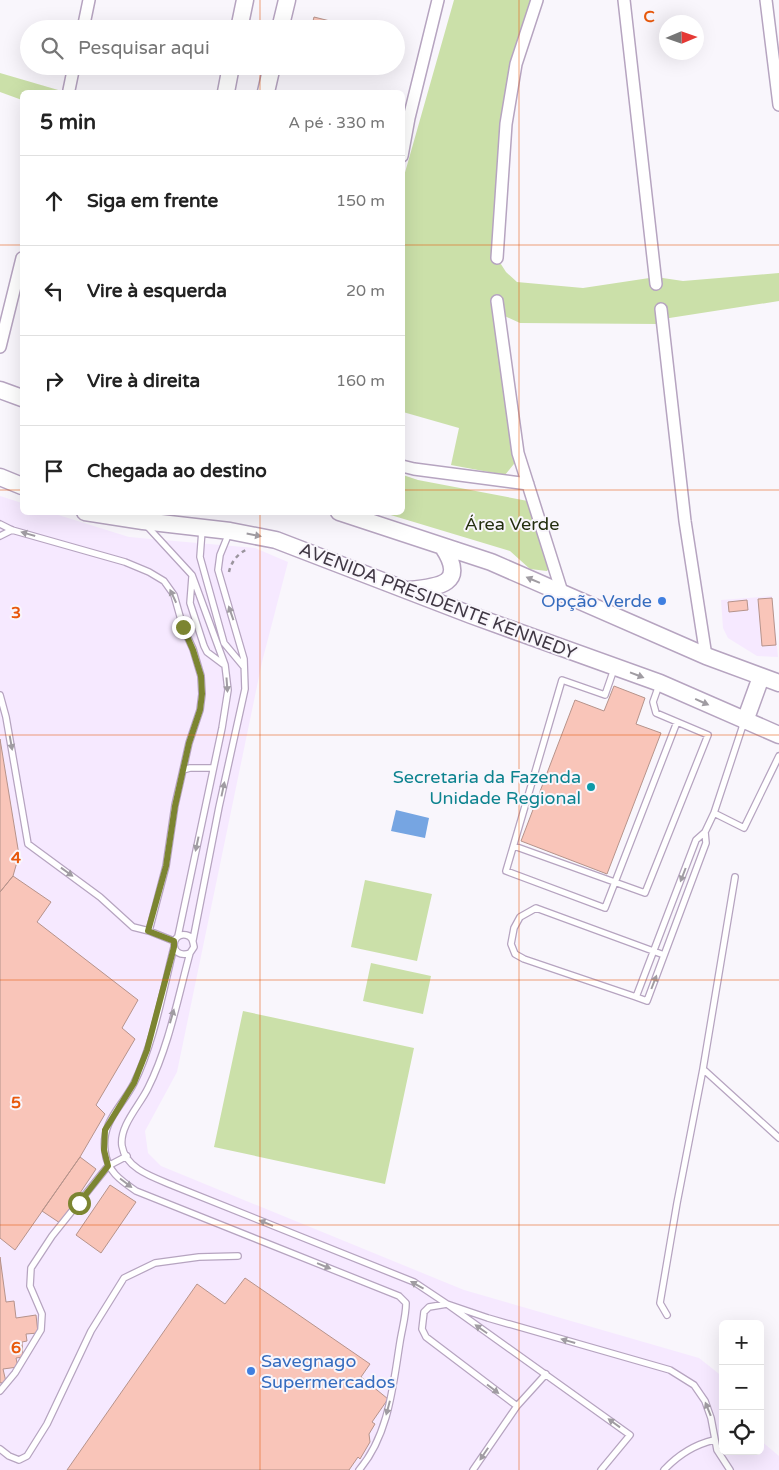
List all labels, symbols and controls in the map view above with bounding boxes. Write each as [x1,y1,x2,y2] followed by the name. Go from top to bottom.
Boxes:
[643,7,655,27] text: C
[659,15,704,60] north arrow
[20,20,405,75] search box
[38,34,66,62] icon: search
[78,37,210,59] text: Pesquisar aqui
[40,110,96,135] text: 5 min
[288,113,385,133] text: A pé · 330 m
[40,187,68,215] icon: ahead
[87,190,218,212] text: Siga em frente
[336,191,385,211] text: 150 m
[40,277,68,305] icon: left
[87,280,227,302] text: Vire à esquerda
[346,281,385,301] text: 20 m
[40,367,68,395] icon: right
[87,370,200,392] text: Vire à direita
[336,371,385,391] text: 160 m
[40,457,68,485] icon: arrive
[87,460,267,482] text: Chegada ao destino
[465,513,559,535] park label: Área Verde
[20,530,35,538] one-way arrow
[247,532,263,540] one-way arrow
[296,538,580,664] street label: AVENIDA PRESIDENTE KENNEDY
[526,576,540,584] one-way arrow
[169,589,177,603] one-way arrow
[541,590,652,612] place label: Opção Verde
[656,595,668,607] marker: Opção Verde
[11,603,21,623] text: 3
[227,605,235,620] one-way arrow
[172,616,195,639] route end
[630,671,644,679] one-way arrow
[223,677,231,693] one-way arrow
[695,699,709,707] one-way arrow
[7,735,15,751] one-way arrow
[393,766,581,809] place label: Secretaria da Fazenda Unidade Regional
[219,781,227,796] one-way arrow
[585,781,597,793] marker: Secretaria da Fazenda Unidade Regional
[193,837,201,852] one-way arrow
[11,848,21,868] text: 4
[60,867,74,877] one-way arrow
[679,868,687,883] one-way arrow
[650,974,658,989] one-way arrow
[169,1008,177,1023] one-way arrow
[11,1093,21,1113] text: 5
[119,1178,132,1189] one-way arrow
[68,1192,91,1215] route start
[258,1219,273,1227] one-way arrow
[317,1263,332,1270] one-way arrow
[410,1280,423,1289] one-way arrow
[719,1320,764,1455] map controls
[719,1320,764,1365] button: +
[475,1324,488,1334] one-way arrow
[560,1336,575,1344] one-way arrow
[11,1338,21,1358] text: 6
[261,1350,395,1393] place label: Savegnago Supermercados
[245,1365,257,1377] marker: Savegnago Supermercados
[719,1365,764,1410] button: −
[486,1383,499,1394] one-way arrow
[384,1401,392,1416] one-way arrow
[703,1402,711,1416] one-way arrow
[719,1410,764,1455] button: locate
[607,1418,621,1428] one-way arrow
[479,1447,489,1461] one-way arrow

